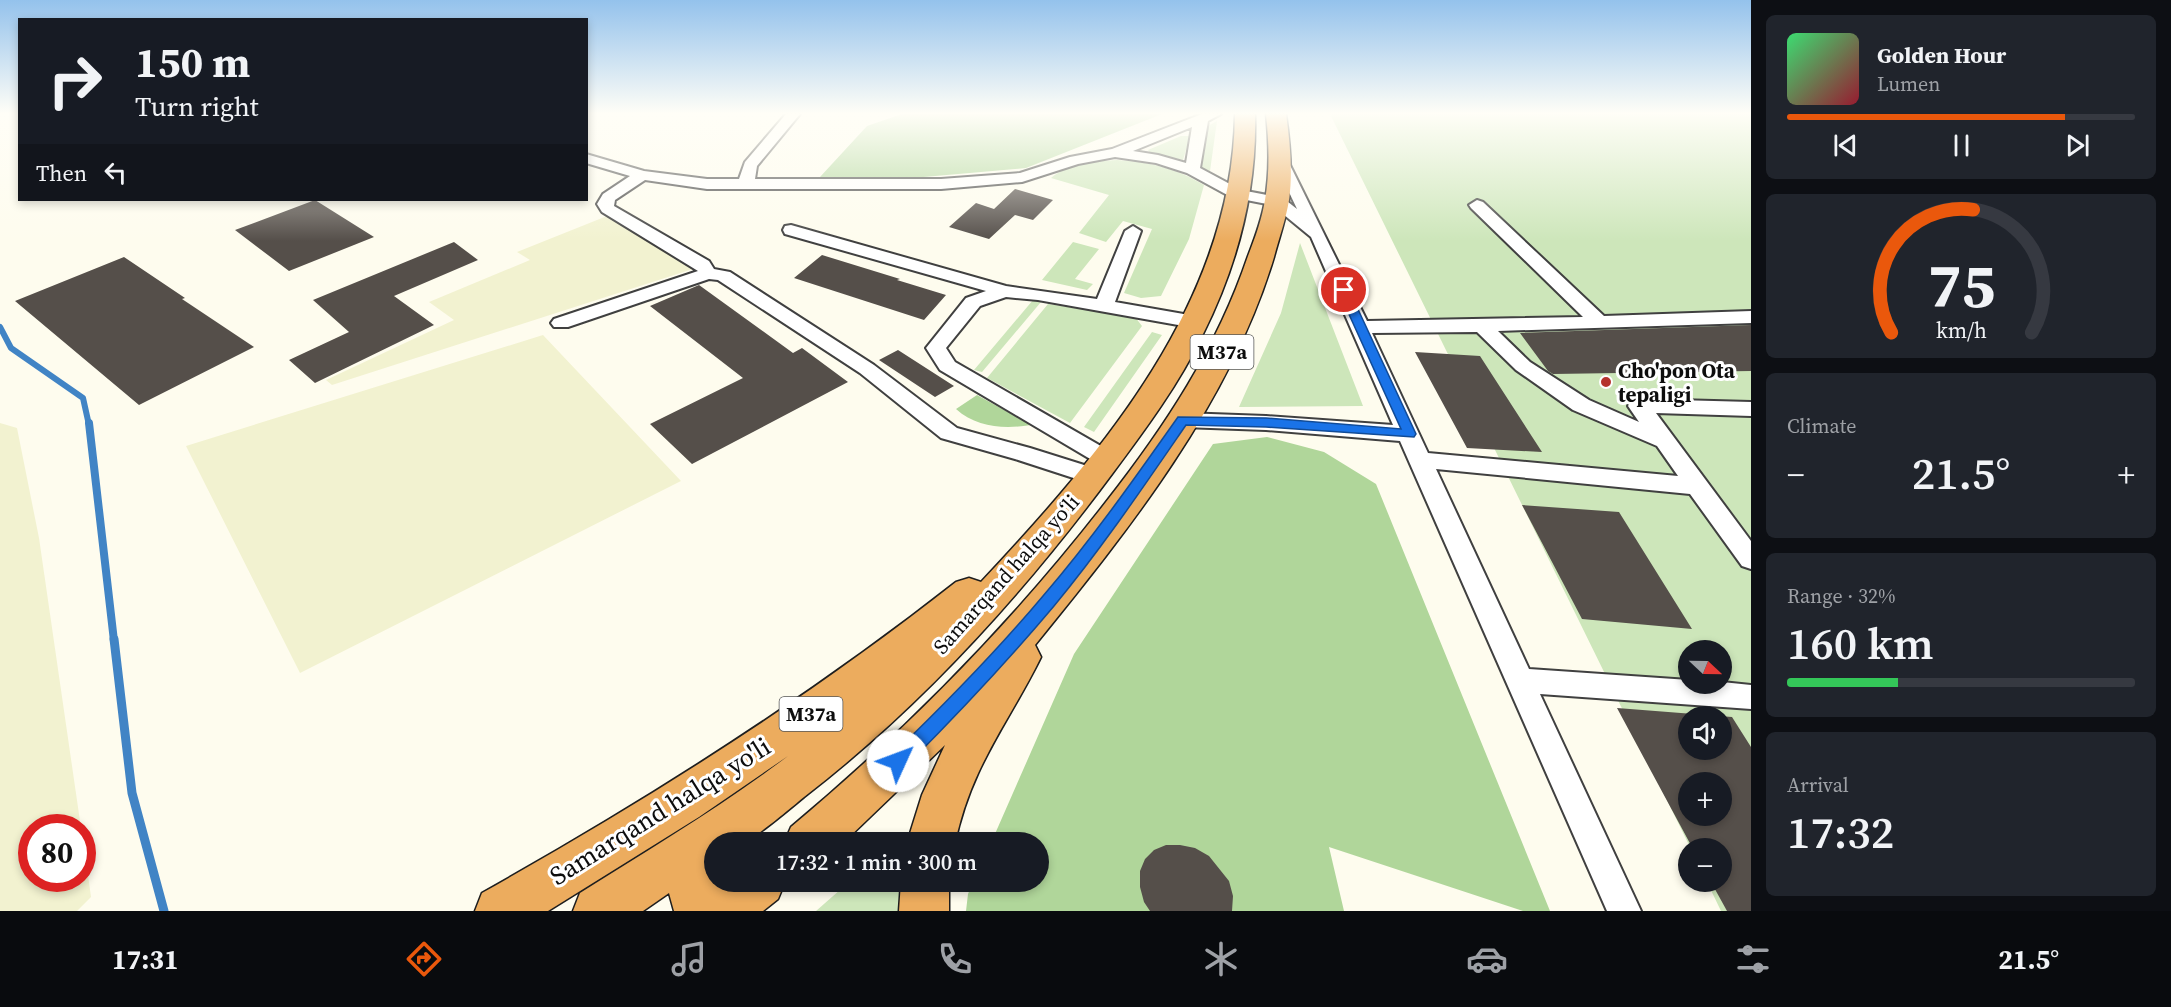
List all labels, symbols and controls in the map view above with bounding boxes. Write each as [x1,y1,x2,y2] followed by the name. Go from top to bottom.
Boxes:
[135,33,250,91] text: 150 m
[1877,40,2006,70] text: Golden Hour
[36,42,114,120] icon: right
[1877,70,1940,98] text: Lumen
[135,88,259,125] text: Turn right
[1829,129,1862,162] icon: previous
[1945,129,1978,162] icon: pause
[2061,129,2094,162] icon: next
[99,156,132,189] icon: left
[36,158,87,188] text: Then
[1927,242,1995,328] text: 75
[1318,264,1369,315] pin
[1327,273,1360,306] icon: arrive
[1935,317,1987,346] text: km/h
[1190,335,1254,369] road number: M37a
[1618,356,1736,409] place label: Cho'pon Ota tepaligi
[1599,375,1613,389] marker: Cho'pon Ota tepaligi
[1787,412,1856,440] text: Climate
[1912,442,2010,504] text: 21.5°
[1787,452,1805,497] text: −
[2118,452,2135,497] text: +
[926,488,1086,660] street label: Samarqand halqa yoʻli
[1787,582,1896,610] text: Range · 32%
[1787,612,1934,674] text: 160 km
[1678,640,1732,694] north arrow
[1678,640,1732,892] map controls
[780,697,842,731] road number: M37a
[1678,706,1732,760] button: sound
[543,728,777,894] street label: Samarqand halqa yo'li
[866,729,930,793] position arrow
[1787,771,1849,799] text: Arrival
[1678,772,1732,826] button: +
[1787,801,1894,863] text: 17:32
[18,814,96,892] speed limit sign: 80
[1678,838,1732,892] button: −
[776,847,977,877] text: 17:32 · 1 min · 300 m
[403,938,445,980] icon: directions
[668,938,710,980] icon: music
[934,938,976,980] icon: phone
[1200,938,1242,980] icon: climate
[1466,938,1508,980] icon: car
[1732,938,1774,980] icon: filters
[112,941,179,978] text: 17:31
[1998,941,2059,978] text: 21.5°

